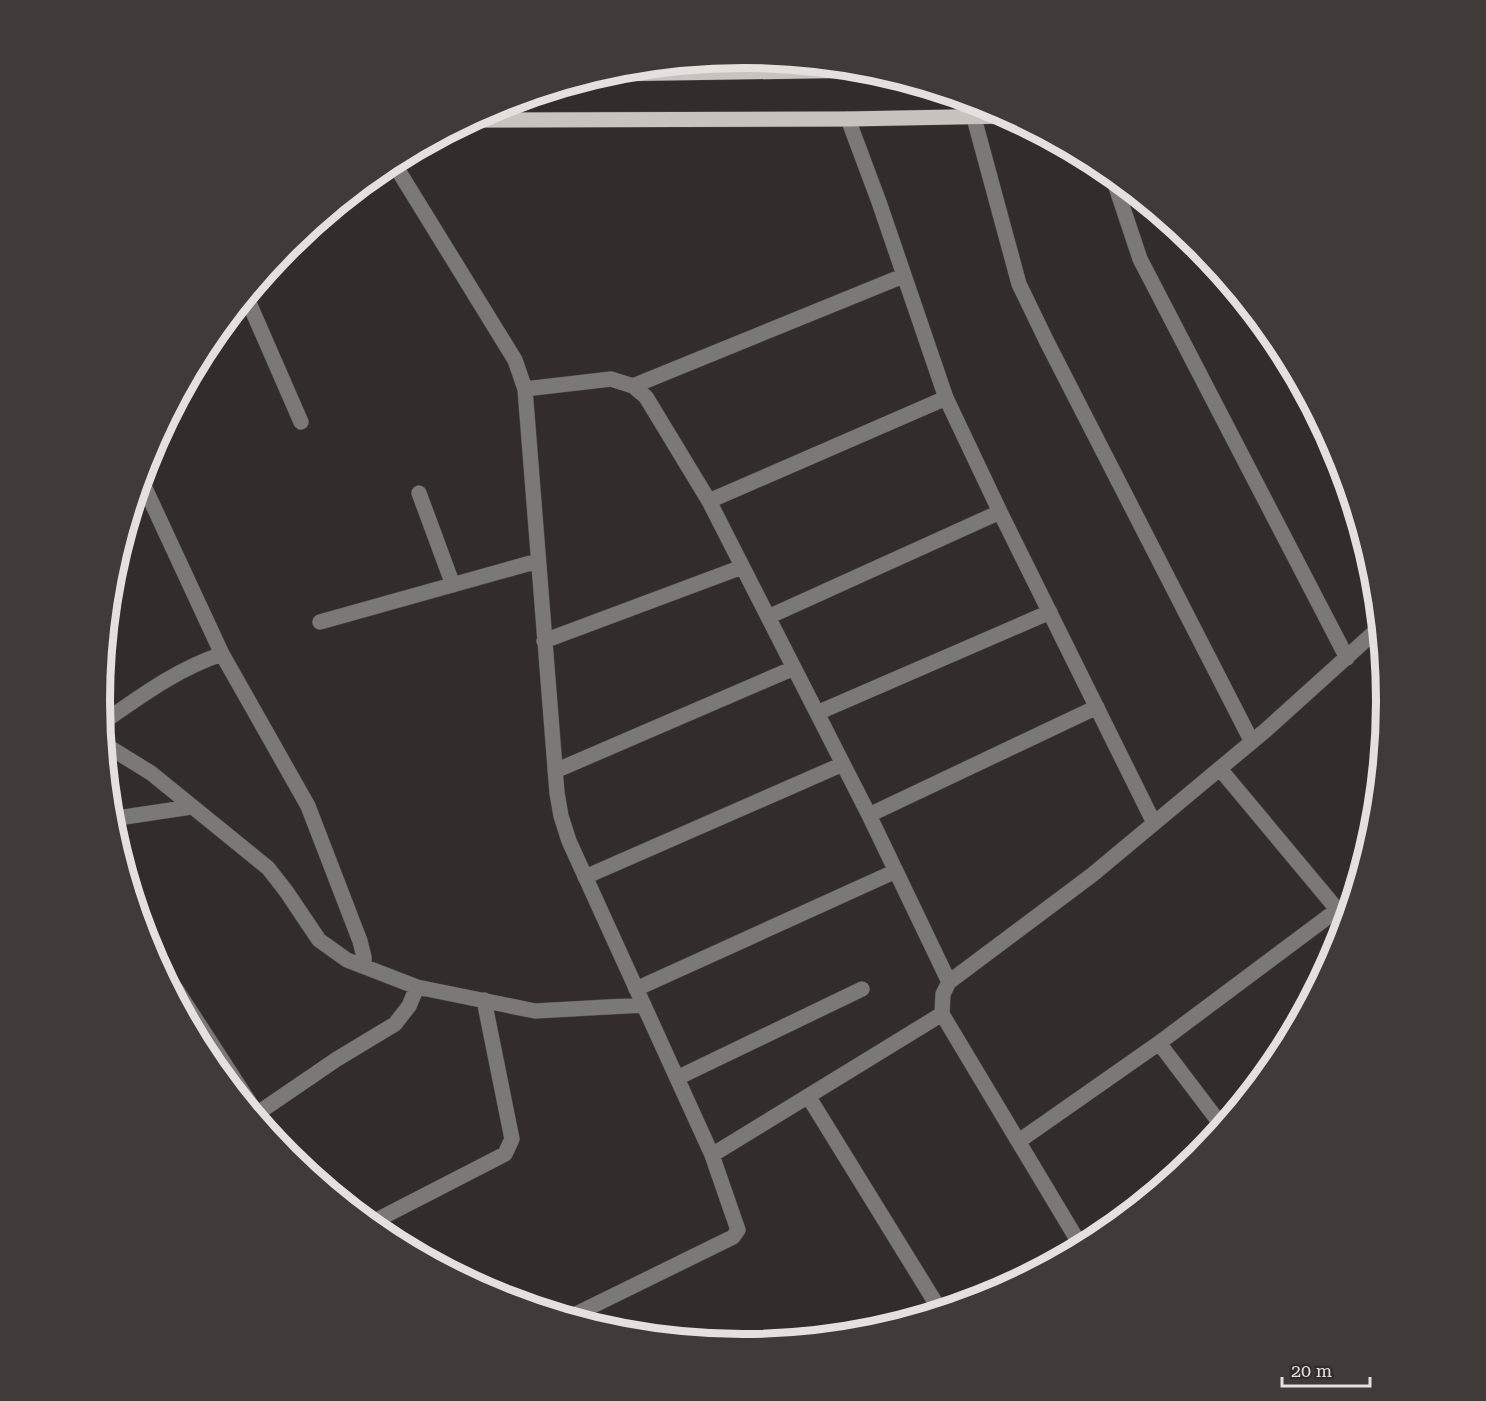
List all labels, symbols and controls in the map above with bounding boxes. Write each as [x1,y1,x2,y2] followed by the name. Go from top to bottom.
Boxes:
[1282,1350,1370,1388] scale bar
[1291,1360,1332,1381] text: 20 m

